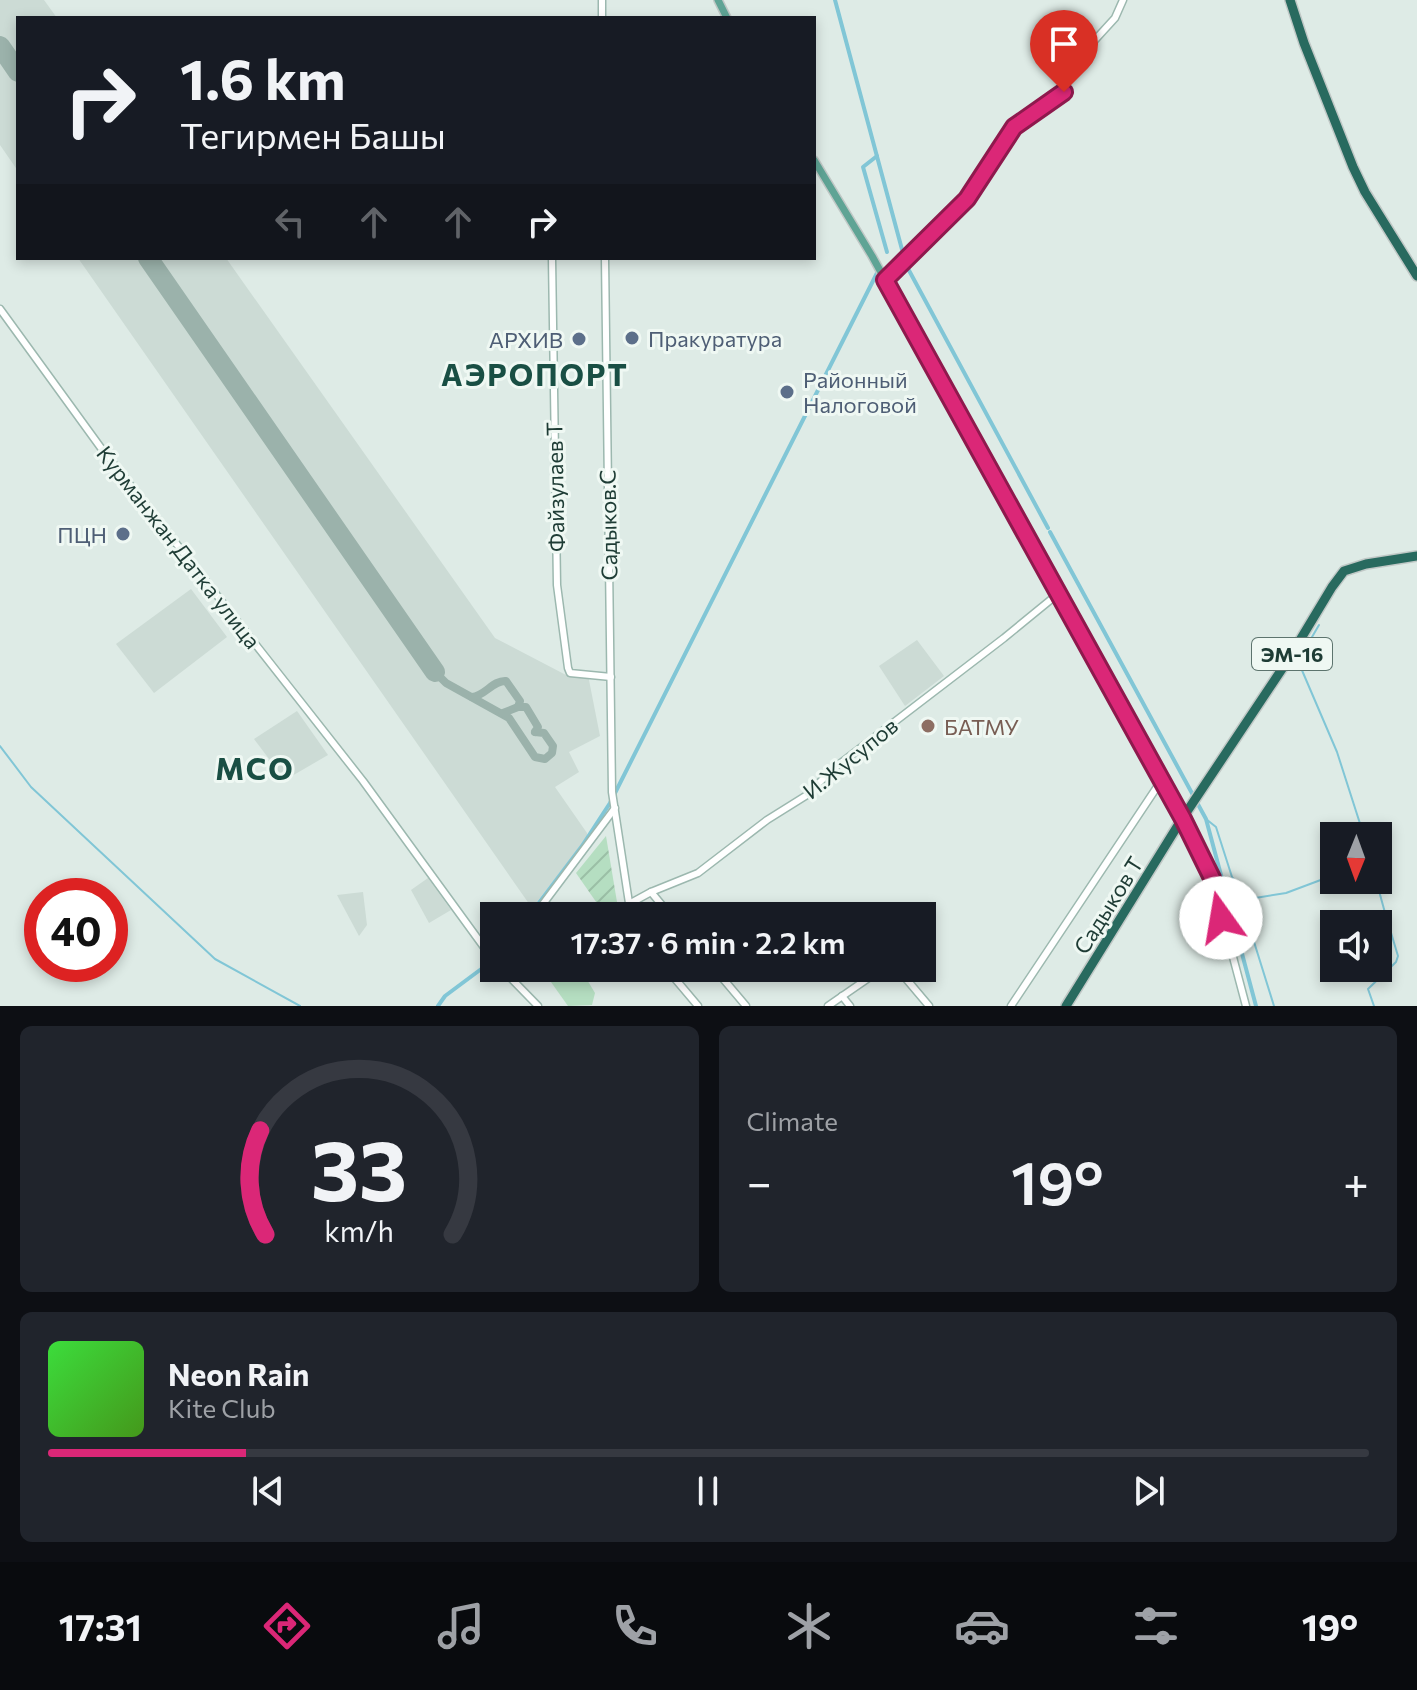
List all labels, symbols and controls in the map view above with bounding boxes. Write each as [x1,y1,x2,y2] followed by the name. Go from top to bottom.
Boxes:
[1030,10,1098,92] pin
[1042,22,1086,66] icon: arrive
[180,43,346,112] text: 1.6 km
[48,48,152,152] icon: right
[180,112,446,156] text: Тегирмен Башы
[268,200,312,244] icon: left
[352,200,396,244] icon: ahead
[436,200,480,244] icon: ahead
[520,200,564,244] icon: right
[648,325,782,352] place label: Пракуратура
[489,326,563,353] place label: АРХИВ
[623,329,641,347] marker: Пракуратура
[570,330,588,348] marker: АРХИВ
[441,355,629,392] district label: АЭРОПОРТ
[803,366,917,418] place label: Районный Налоговой
[778,383,796,401] marker: Районный Налоговой
[540,422,570,552] street label: Файзулаев Т
[91,440,267,654] street label: Курманжан Датка улица
[594,469,622,581] street label: Садыков.С
[57,521,107,548] place label: ПЦН
[114,525,132,543] marker: ПЦН
[1252,638,1332,670] road number: ЭМ-16
[797,712,903,804] street label: И.Жусупов
[944,713,1019,740] place label: БАТМУ
[919,717,937,735] marker: БАТМУ
[215,749,295,786] district label: МСО
[1320,822,1392,894] north arrow
[1320,822,1392,982] map controls
[1067,851,1149,959] street label: Садыков Т
[1179,876,1263,960] position arrow
[24,878,128,982] speed limit sign: 40
[1320,910,1392,982] button: sound
[571,923,845,960] text: 17:37 · 6 min · 2.2 km
[747,1105,838,1136] text: Climate
[311,1116,407,1218] text: 33
[1011,1144,1104,1217] text: 19°
[747,1154,772,1208] text: −
[1343,1154,1369,1208] text: +
[324,1213,394,1248] text: km/h
[168,1355,309,1392] text: Neon Rain
[168,1392,276,1423] text: Kite Club
[246,1469,290,1513] icon: previous
[686,1469,730,1513] icon: pause
[1127,1469,1171,1513] icon: next
[259,1598,315,1654] icon: directions
[433,1598,489,1654] icon: music
[607,1598,663,1654] icon: phone
[781,1598,837,1654] icon: climate
[954,1598,1010,1654] icon: car
[1128,1598,1184,1654] icon: filters
[59,1604,142,1648] text: 17:31
[1302,1604,1358,1648] text: 19°

